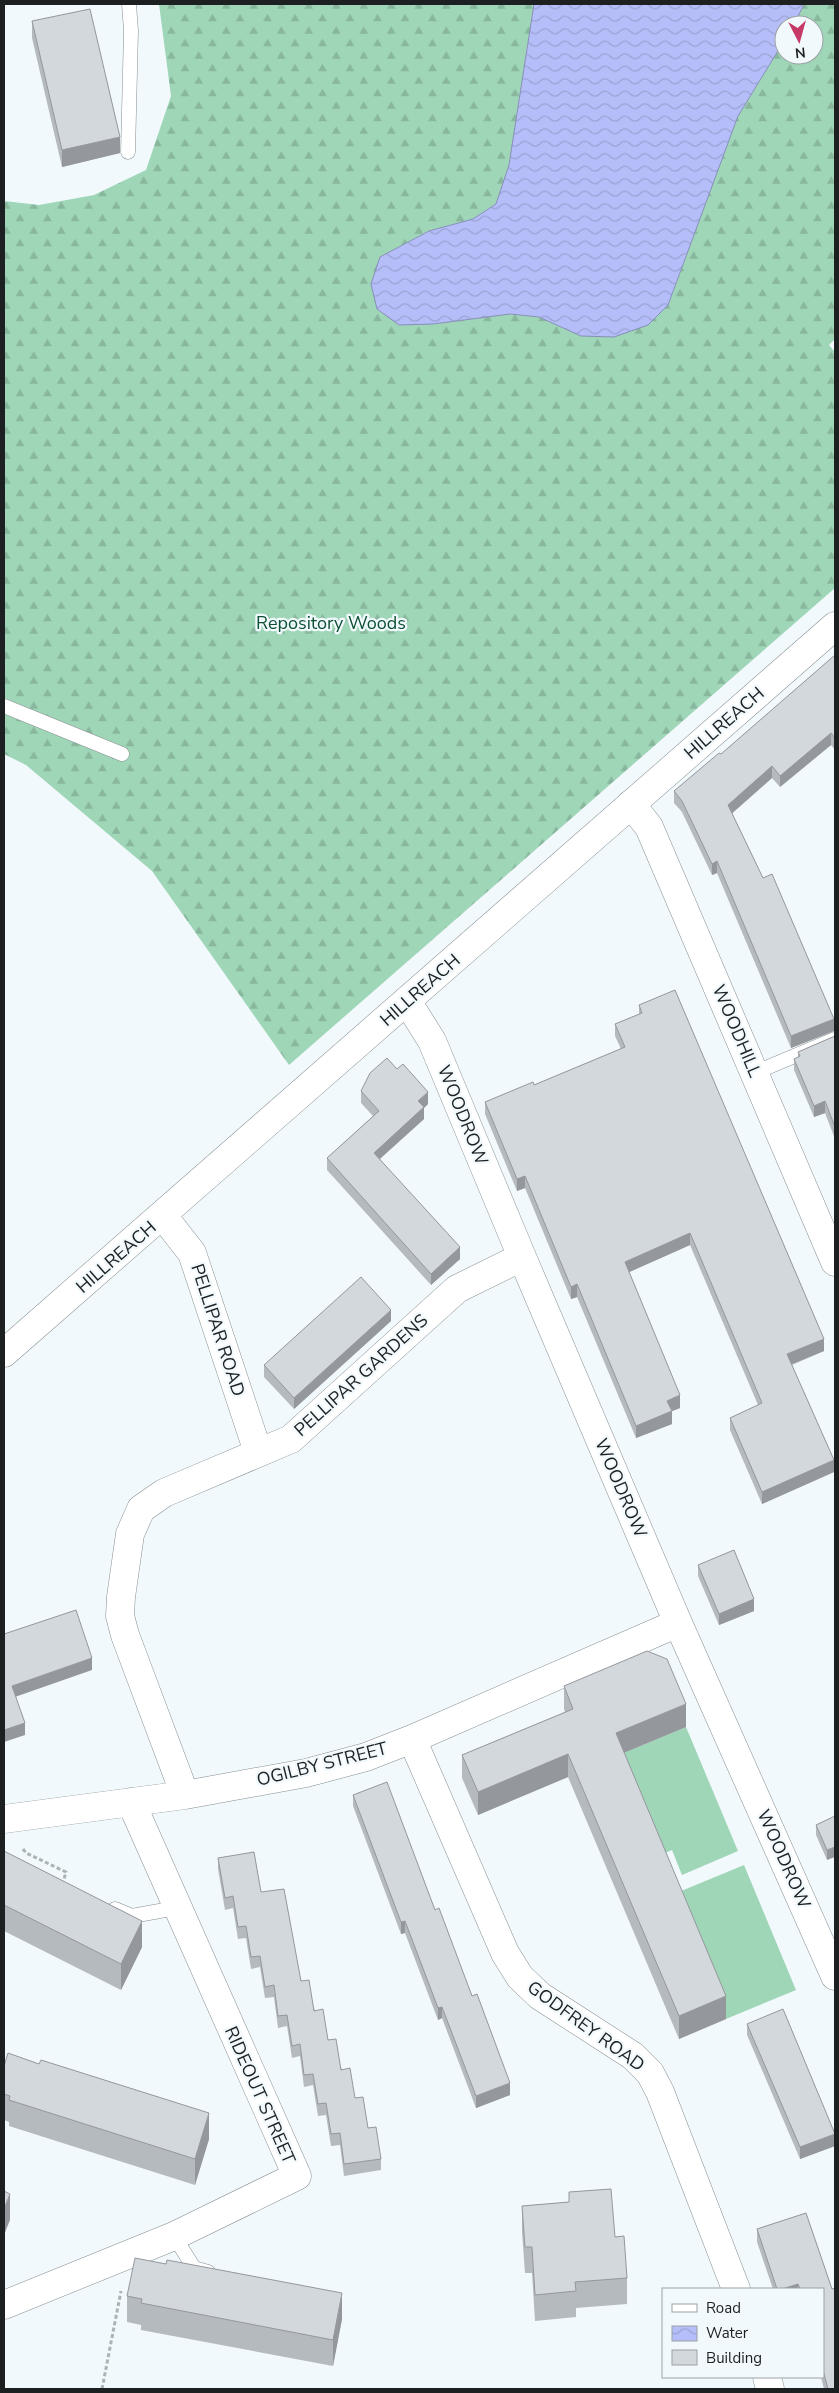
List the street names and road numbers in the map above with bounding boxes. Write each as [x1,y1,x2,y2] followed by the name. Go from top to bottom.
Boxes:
[679,682,769,764] street label: HILLREACH
[375,949,465,1031] street label: HILLREACH
[707,981,767,1081] street label: WOODHILL
[432,1061,494,1169] street label: WOODROW
[71,1216,161,1298] street label: HILLREACH
[185,1261,251,1399] street label: PELLIPAR ROAD
[289,1308,433,1442] street label: PELLIPAR GARDENS
[589,1435,653,1542] street label: WOODROW
[254,1736,390,1792] street label: OGILBY STREET
[752,1806,817,1912] street label: WOODROW
[522,1975,650,2077] street label: GODFREY ROAD
[219,2022,301,2168] street label: RIDEOUT STREET

